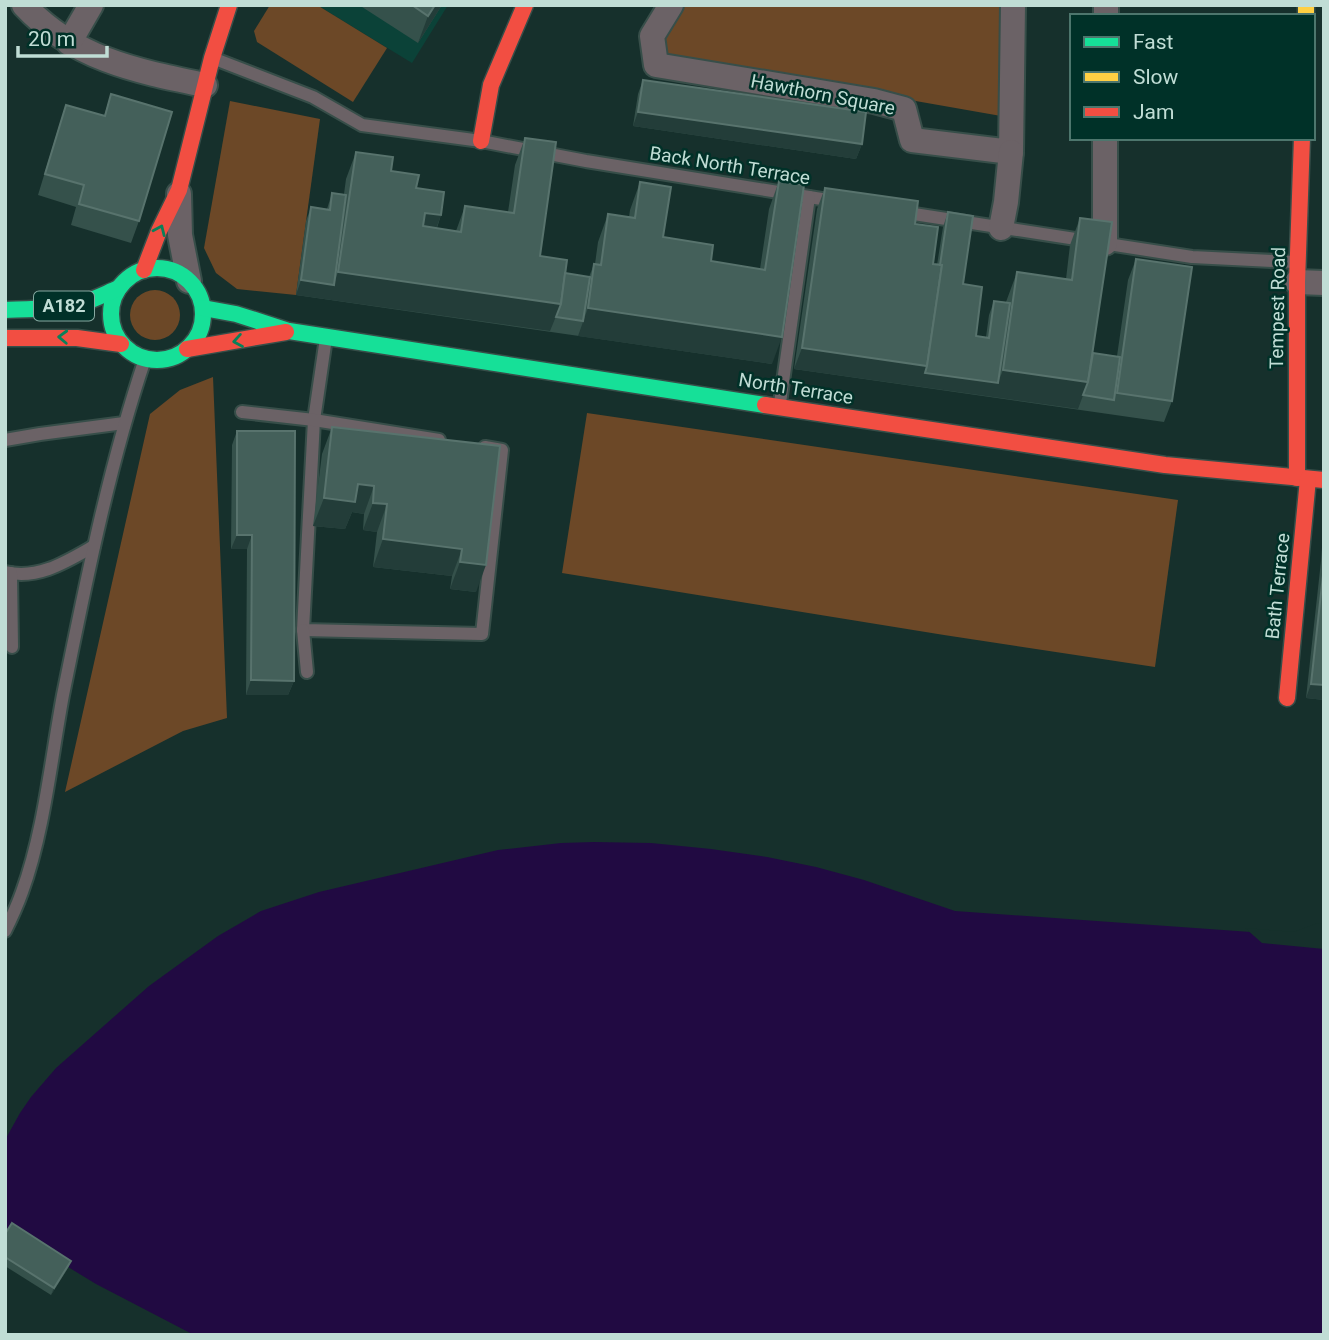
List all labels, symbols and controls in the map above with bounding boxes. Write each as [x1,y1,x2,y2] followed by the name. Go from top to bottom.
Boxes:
[18,14,107,58] scale bar
[1070,14,1315,140] legend
[28,27,75,51] text: 20 m
[1133,30,1174,54] text: Fast
[1133,65,1179,89] text: Slow
[749,69,897,120] street label: Hawthorn Square
[1133,100,1174,124] text: Jam
[648,141,812,190] street label: Back North Terrace
[152,224,166,237] one-way arrow
[1265,247,1290,369] street label: Tempest Road
[34,292,94,320] road number: A182
[58,330,69,345] one-way arrow
[232,333,244,348] one-way arrow
[737,368,855,409] street label: North Terrace
[1260,532,1295,640] street label: Bath Terrace

